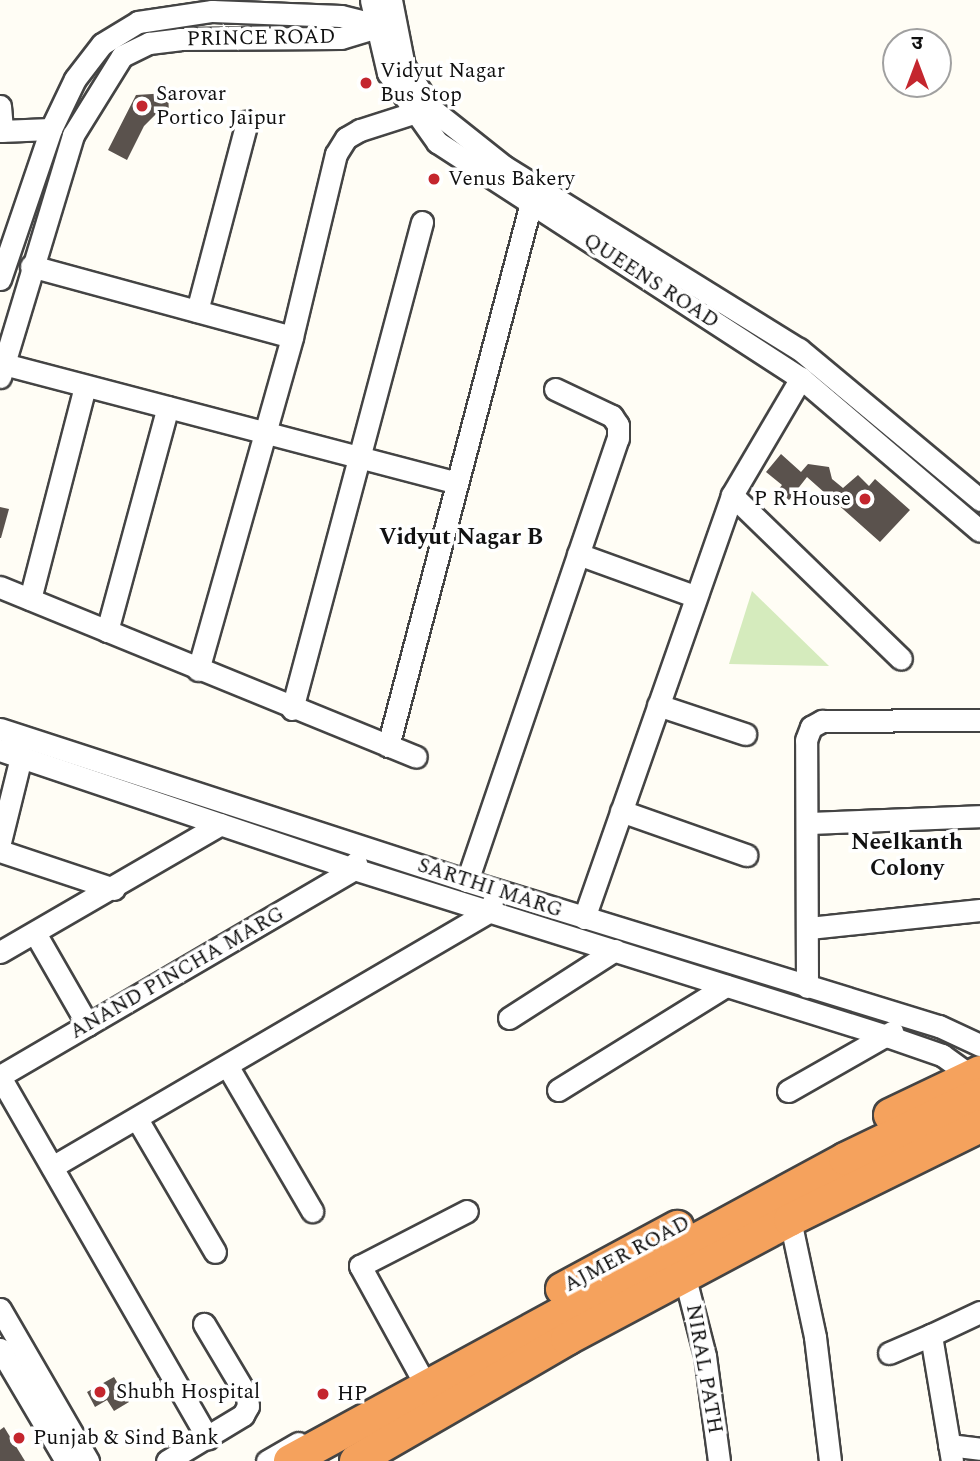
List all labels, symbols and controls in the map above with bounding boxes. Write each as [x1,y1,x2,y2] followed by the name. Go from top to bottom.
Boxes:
[186,24,336,52] street label: PRINCE ROAD
[882,28,952,98] north arrow
[911,29,923,58] text: उ
[380,58,505,108] place label: Vidyut Nagar Bus Stop
[358,75,374,91] marker: Vidyut Nagar Bus Stop
[156,81,286,131] place label: Sarovar Portico Jaipur
[134,98,150,114] marker: Sarovar Portico Jaipur
[448,166,575,192] place label: Venus Bakery
[426,171,442,187] marker: Venus Bakery
[579,228,723,334] street label: QUEENS ROAD
[754,486,851,512] place label: P R House
[857,491,873,507] marker: P R House
[379,524,543,552] district label: Vidyut Nagar B
[851,829,963,883] district label: Neelkanth Colony
[414,853,566,923] street label: SARTHI MARG
[65,901,289,1045] street label: ANAND PINCHA MARG
[560,1210,694,1298] street label: AJMER ROAD
[680,1302,728,1436] street label: NIRAL PATH
[116,1379,260,1405] place label: Shubh Hospital
[337,1381,367,1407] place label: HP
[90,1382,110,1402] marker: Shubh Hospital
[315,1386,331,1402] marker: HP
[33,1425,219,1451] place label: Punjab & Sind Bank
[11,1430,27,1446] marker: Punjab & Sind Bank

